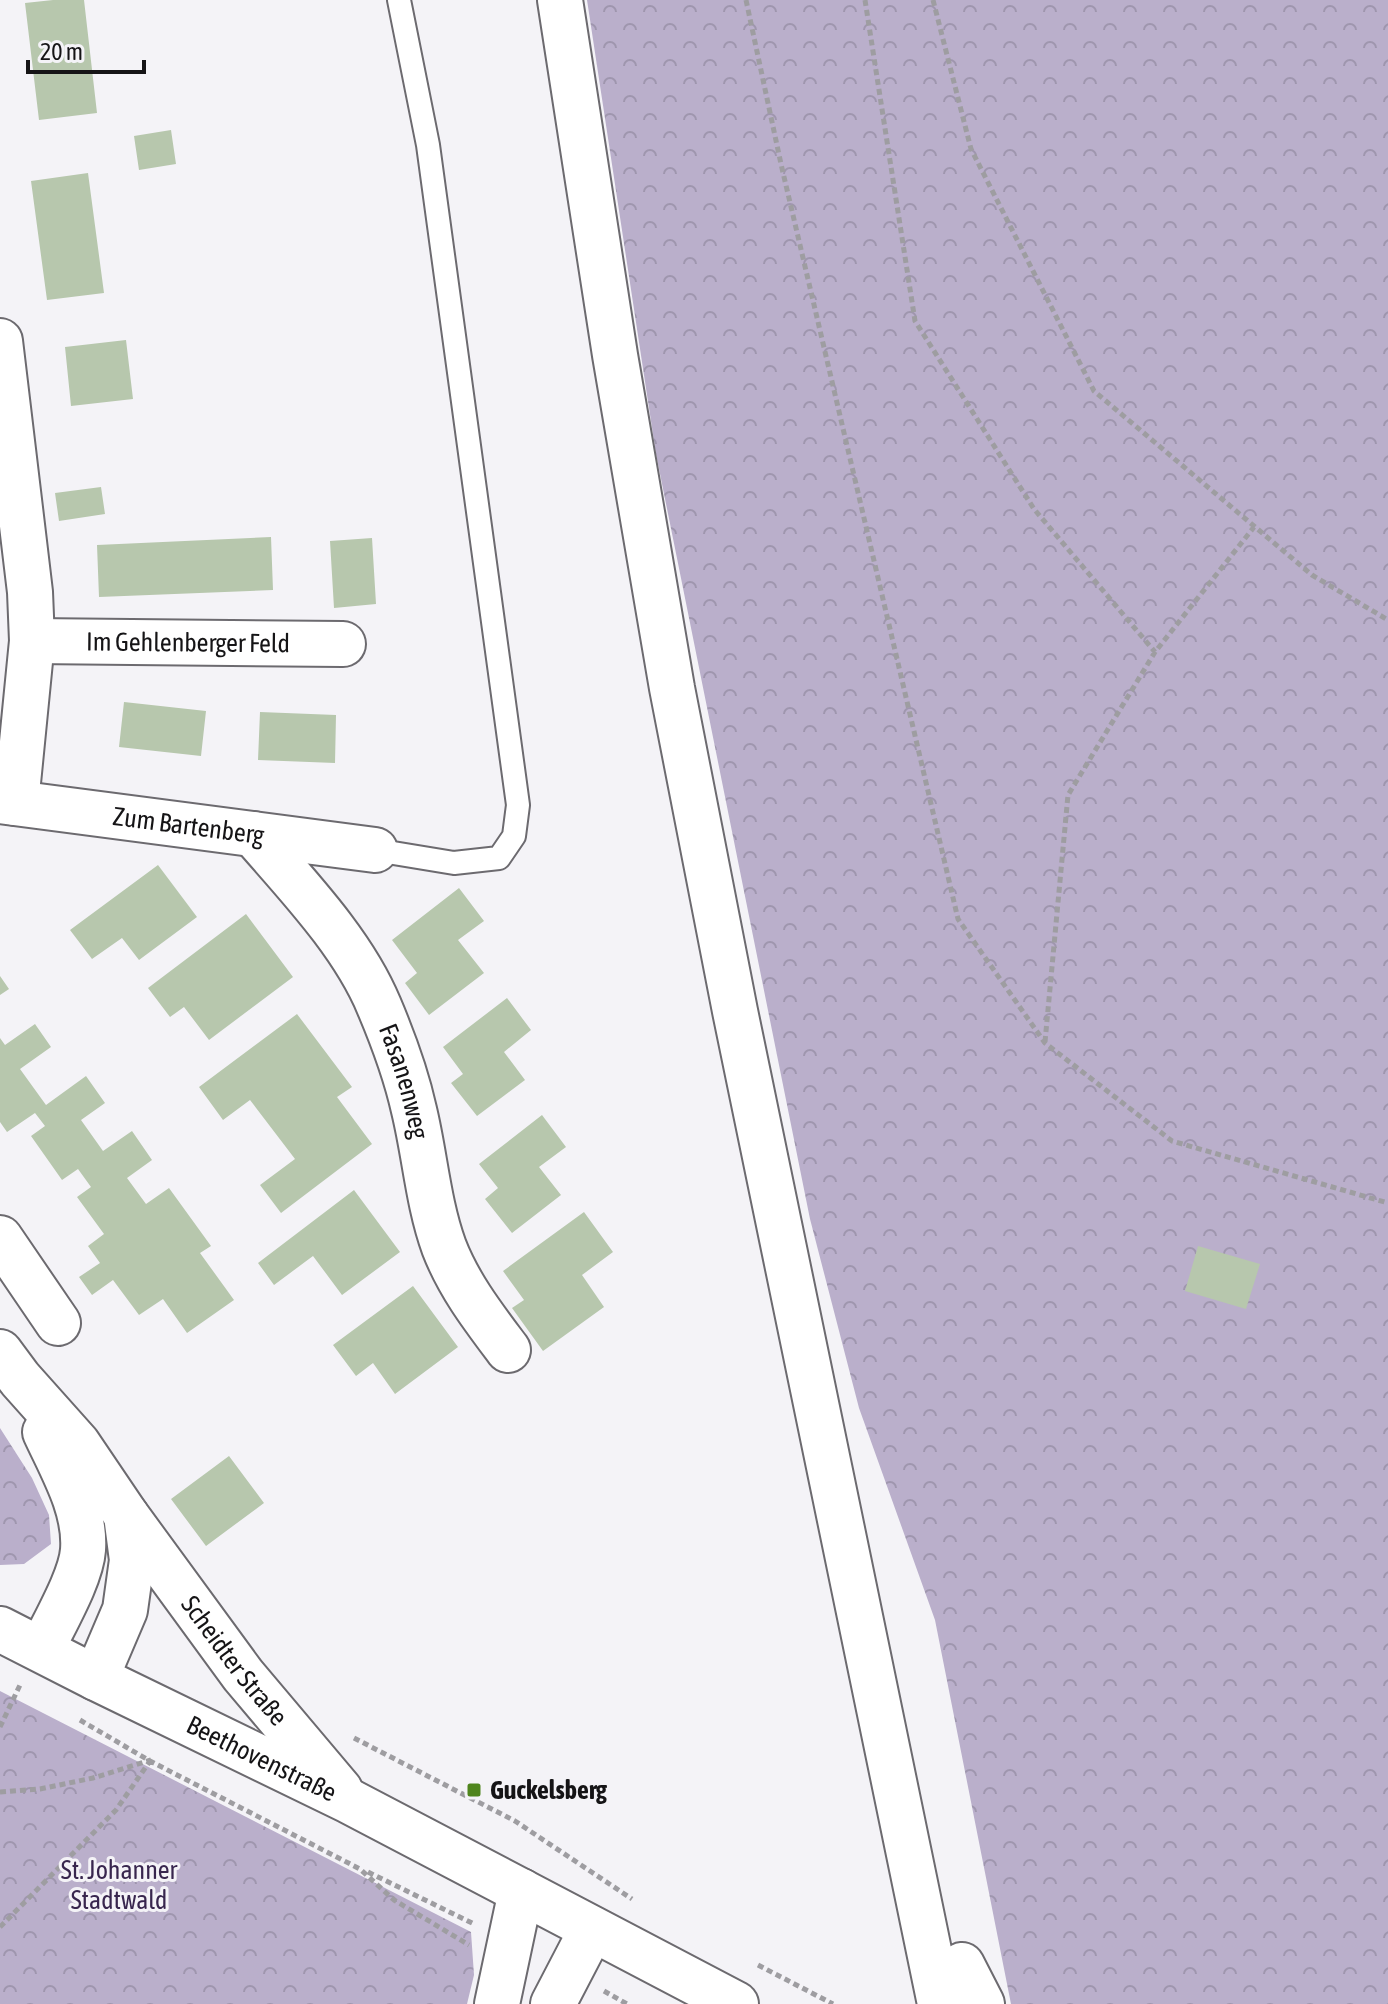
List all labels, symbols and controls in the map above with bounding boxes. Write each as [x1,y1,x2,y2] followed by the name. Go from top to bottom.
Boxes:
[28,24,144,74] scale bar
[40,38,83,65] text: 20 m
[86,627,290,658] street label: Im Gehlenberger Feld
[111,801,267,850] street label: Zum Bartenberg
[373,1019,435,1142] street label: Fasanenweg
[175,1590,294,1731] street label: Scheidter Straße
[182,1709,341,1808] street label: Beethovenstraße
[490,1775,608,1805] place label: Guckelsberg
[465,1781,483,1799] marker: Guckelsberg
[61,1855,178,1915] park label: St. Johanner Stadtwald

